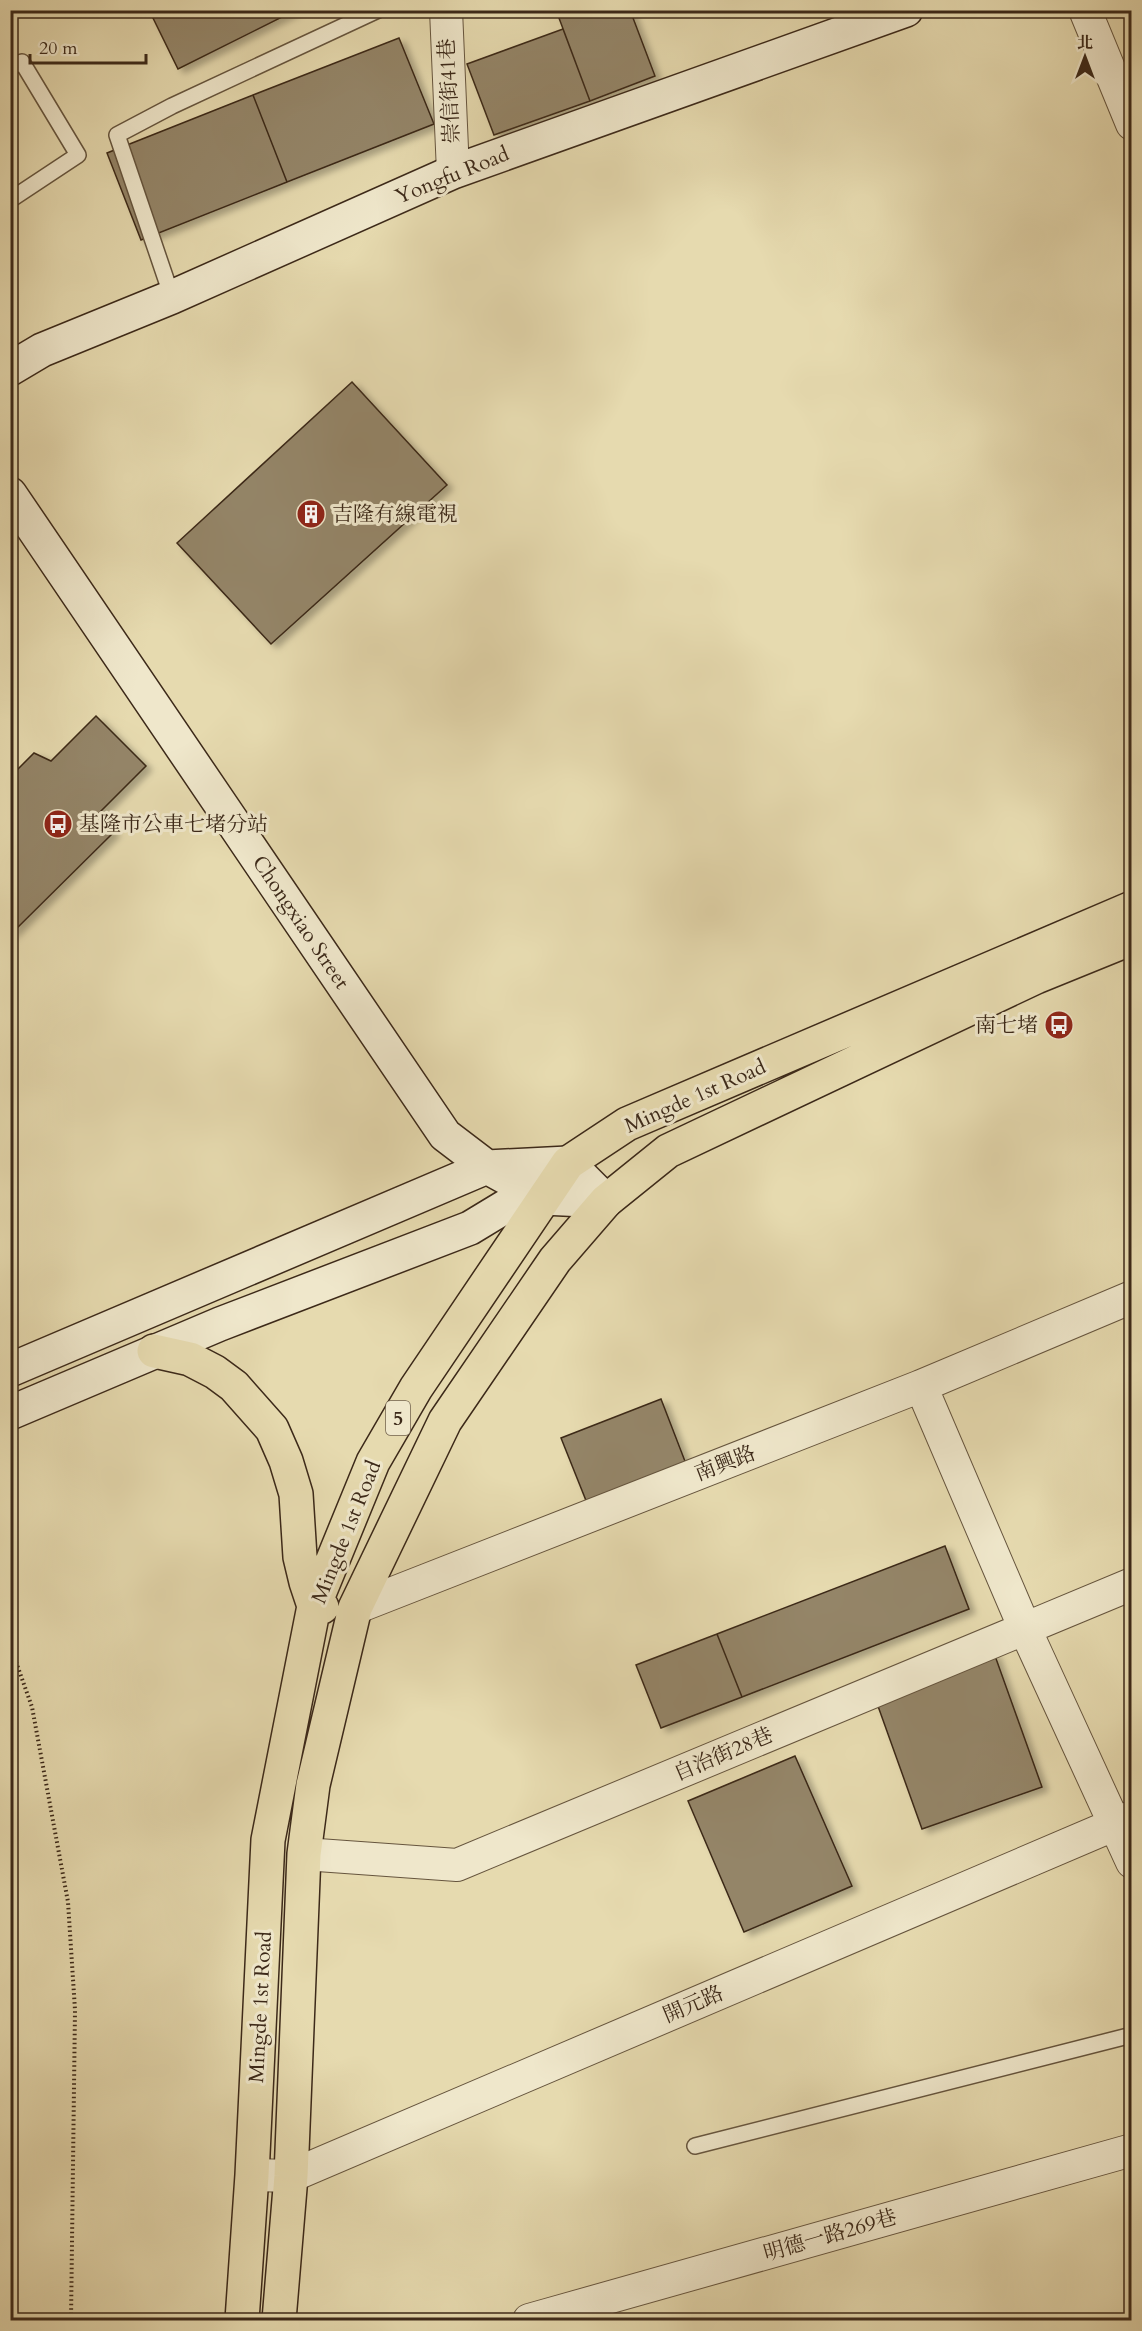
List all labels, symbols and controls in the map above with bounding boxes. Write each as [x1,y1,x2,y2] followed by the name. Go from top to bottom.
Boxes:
[30,27,146,65] scale bar
[1055,27,1115,87] north arrow
[1077,32,1093,54] text: 北
[39,36,78,61] text: 20 m
[432,38,467,144] street label: 崇信街41巷
[391,139,513,211] street label: Yongfu Road
[295,498,327,530] building icon: 吉隆有線電視
[332,500,458,529] place label: 吉隆有線電視
[42,808,74,840] bus stop icon: 基隆市公車七堵分站
[79,810,268,839] place label: 基隆市公車七堵分站
[245,850,356,995] street label: Chongxiao Street
[1043,1009,1075,1041] bus stop icon: 南七堵
[975,1011,1038,1040] place label: 南七堵
[620,1052,771,1141] street label: Mingde 1st Road
[386,1401,410,1435] road number: 5
[691,1439,760,1488] street label: 南興路
[305,1456,388,1608] street label: Mingde 1st Road
[669,1720,777,1788] street label: 自治街28巷
[242,1930,279,2084] street label: Mingde 1st Road
[659,1979,728,2030] street label: 開元路
[760,2203,900,2268] street label: 明德一路269巷

